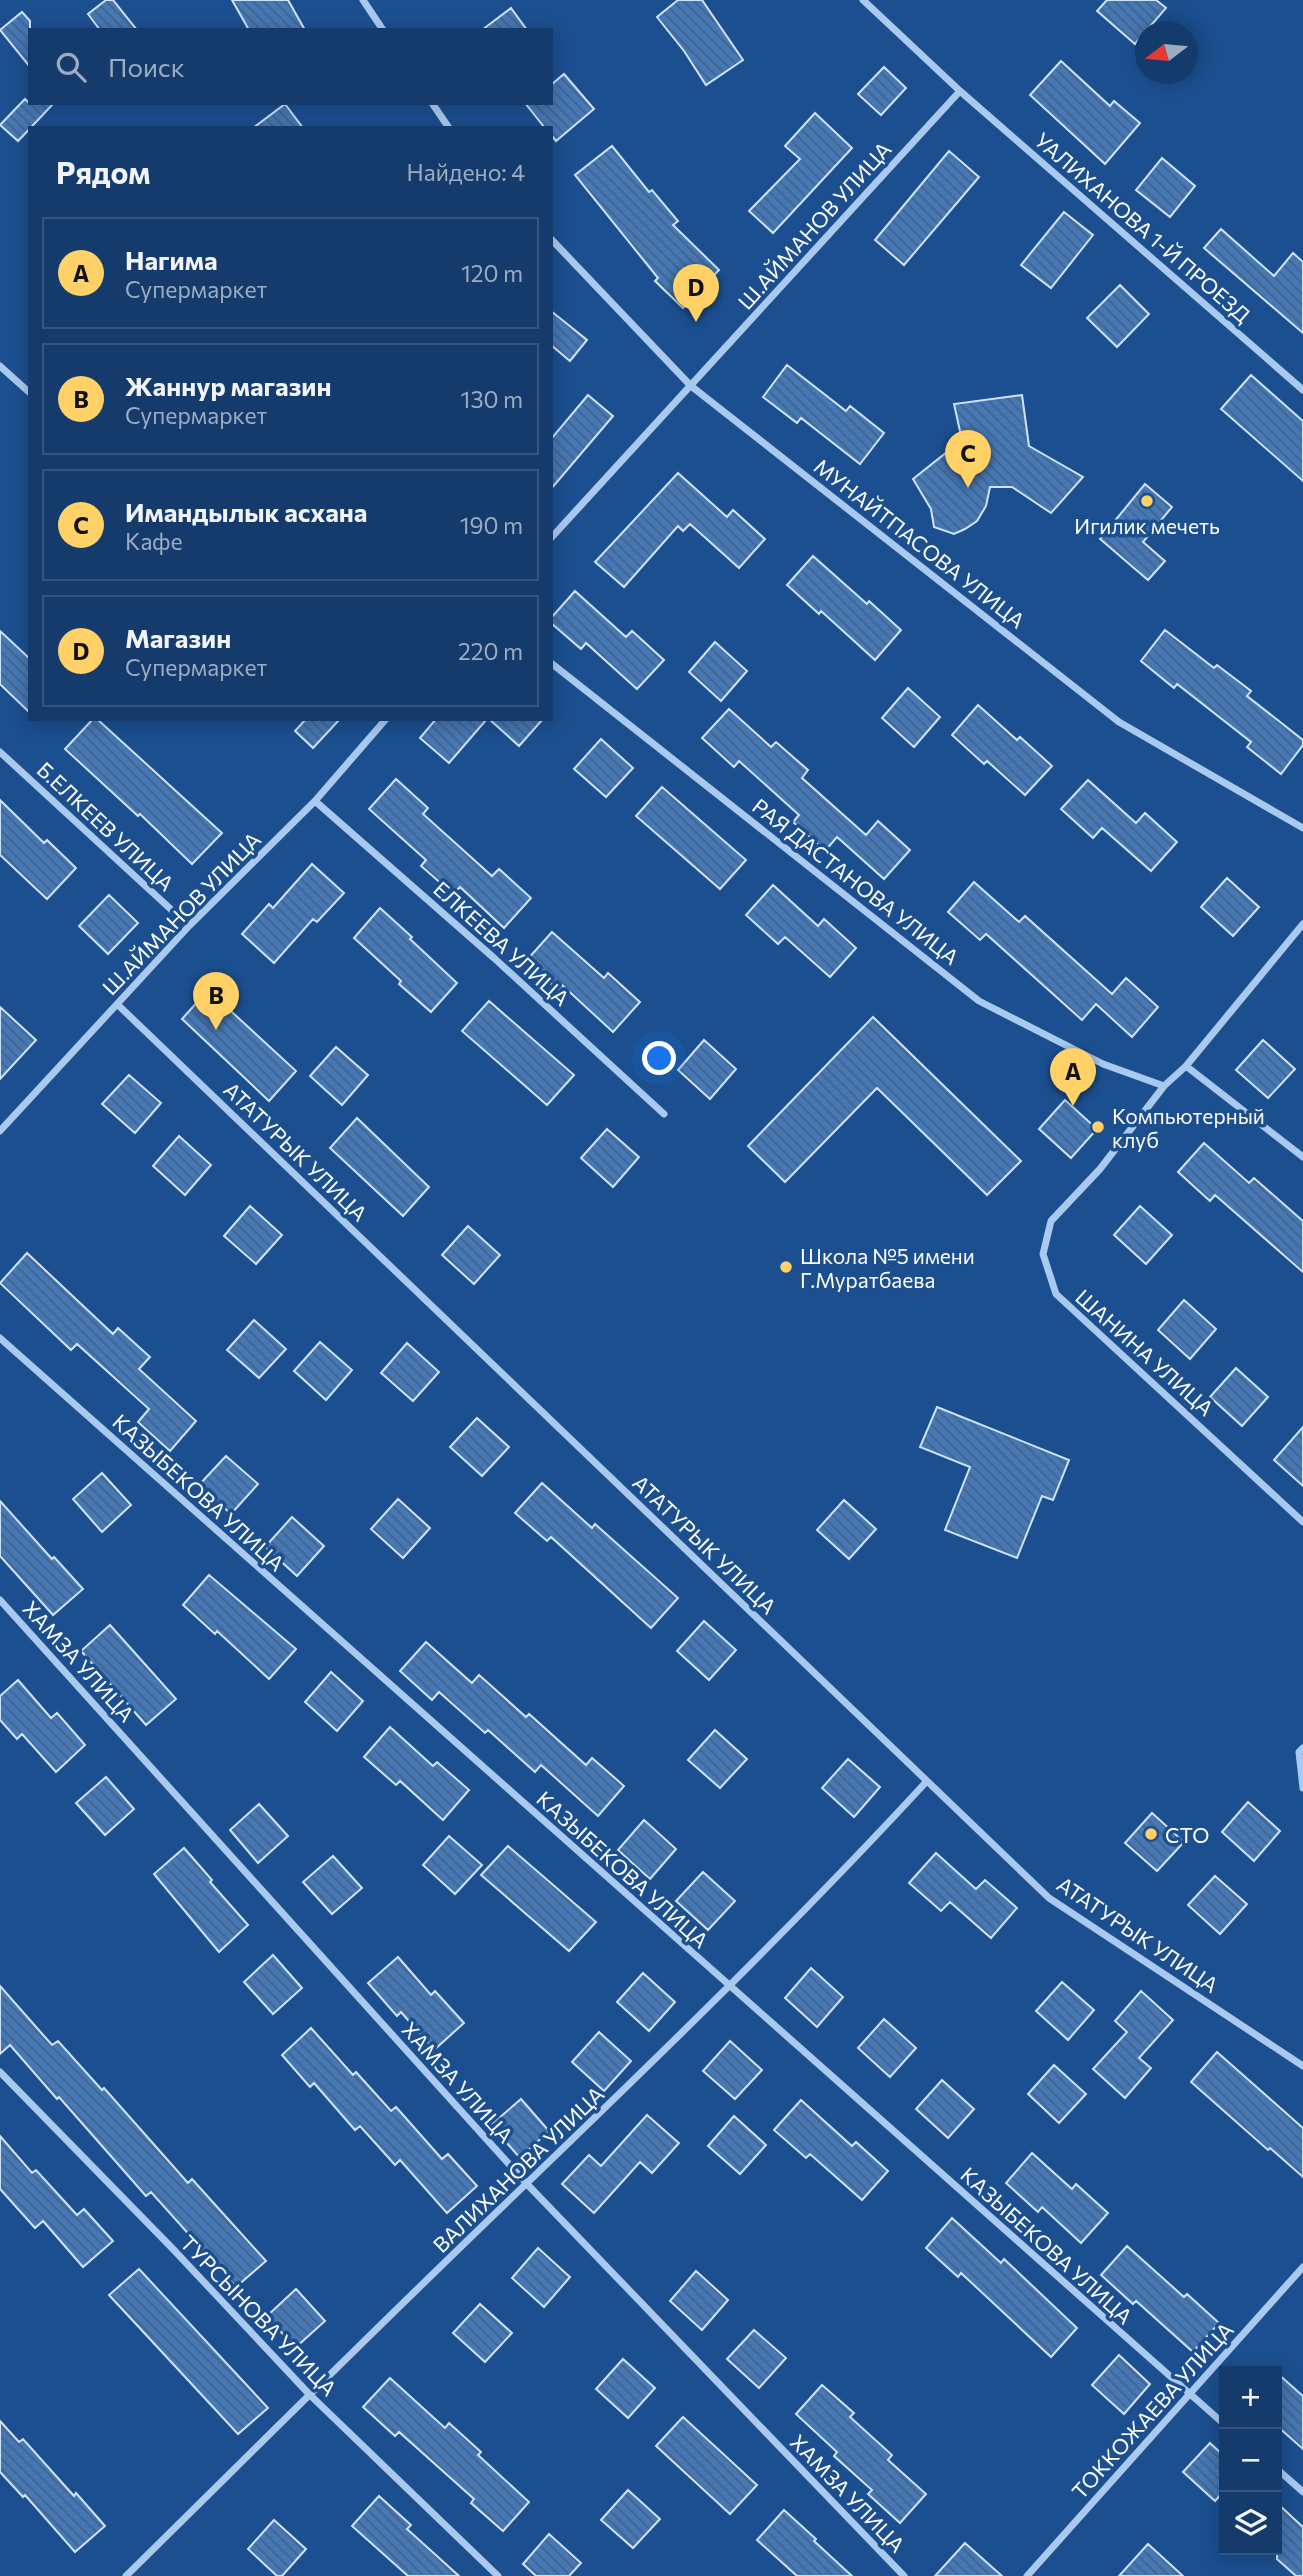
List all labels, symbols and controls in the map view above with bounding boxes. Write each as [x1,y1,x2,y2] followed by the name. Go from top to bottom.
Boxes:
[1135,21,1198,84] north arrow
[28,28,553,105] search box
[52,48,90,86] icon: search
[108,51,185,82] text: Поиск
[1030,127,1256,327] street label: УАЛИХАНОВА 1-Й ПРОЕЗД
[732,136,896,314] street label: Ш.АЙМАНОВ УЛИЦА
[56,153,150,190] text: Рядом
[407,158,525,186] text: Найдено: 4
[125,244,218,275] text: Нагима
[73,259,89,287] text: A
[461,259,523,287] text: 120 m
[673,264,719,322] pin: D
[125,275,267,303] text: Супермаркет
[125,370,332,401] text: Жаннур магазин
[73,385,89,413] text: B
[461,385,523,413] text: 130 m
[125,401,267,429] text: Супермаркет
[945,430,991,488] pin: C
[810,453,1030,633] street label: МУНАЙТПАСОВА УЛИЦА
[1139,493,1155,509] marker: Игилик мечеть
[125,496,367,527] text: Имандылык асхана
[73,511,89,539] text: C
[460,511,523,539] text: 190 m
[1074,513,1220,538] place label: Игилик мечеть
[125,527,183,555] text: Кафе
[125,622,231,653] text: Магазин
[73,637,89,665] text: D
[458,637,523,665] text: 220 m
[125,653,267,681] text: Супермаркет
[33,756,179,896] street label: Б.ЕЛКЕЕВ УЛИЦА
[748,793,964,969] street label: РАЯ ДАСТАНОВА УЛИЦА
[97,826,265,1000] street label: Ш.АЙМАНОВ УЛИЦА
[429,876,575,1010] street label: ЕЛКЕЕВА УЛИЦА
[193,972,239,1030] pin: B
[642,1041,676,1075] your location
[1050,1048,1096,1106] pin: A
[219,1076,373,1226] street label: АТАТУРЫК УЛИЦА
[1112,1103,1265,1152] place label: Компьютерный клуб
[1090,1119,1106,1135] marker: Компьютерный клуб
[800,1243,975,1292] place label: Школа №5 имени Г.Муратбаева
[778,1259,794,1275] marker: Школа №5 имени Г.Муратбаева
[1071,1284,1219,1420] street label: ШАНИНА УЛИЦА
[108,1408,290,1576] street label: КАЗЫБЕКОВА УЛИЦА
[628,1469,782,1619] street label: АТАТУРЫК УЛИЦА
[18,1596,140,1726] street label: ХАМЗА УЛИЦА
[532,1785,714,1953] street label: КАЗЫБЕКОВА УЛИЦА
[1165,1822,1209,1847] place label: СТО
[1143,1826,1159,1842] marker: СТО
[1053,1871,1223,1997] street label: АТАТУРЫК УЛИЦА
[397,2017,519,2147] street label: ХАМЗА УЛИЦА
[427,2081,609,2257] street label: ВАЛИХАНОВА УЛИЦА
[956,2161,1138,2329] street label: КАЗЫБЕКОВА УЛИЦА
[176,2230,342,2400] street label: ТУРСЫНОВА УЛИЦА
[1066,2317,1238,2503] street label: ТОККОЖАЕВА УЛИЦА
[1219,2366,1282,2555] map controls
[1219,2366,1282,2429] button: +
[786,2429,910,2557] street label: ХАМЗА УЛИЦА
[1219,2429,1282,2492] button: −
[1219,2492,1282,2555] button: layers

